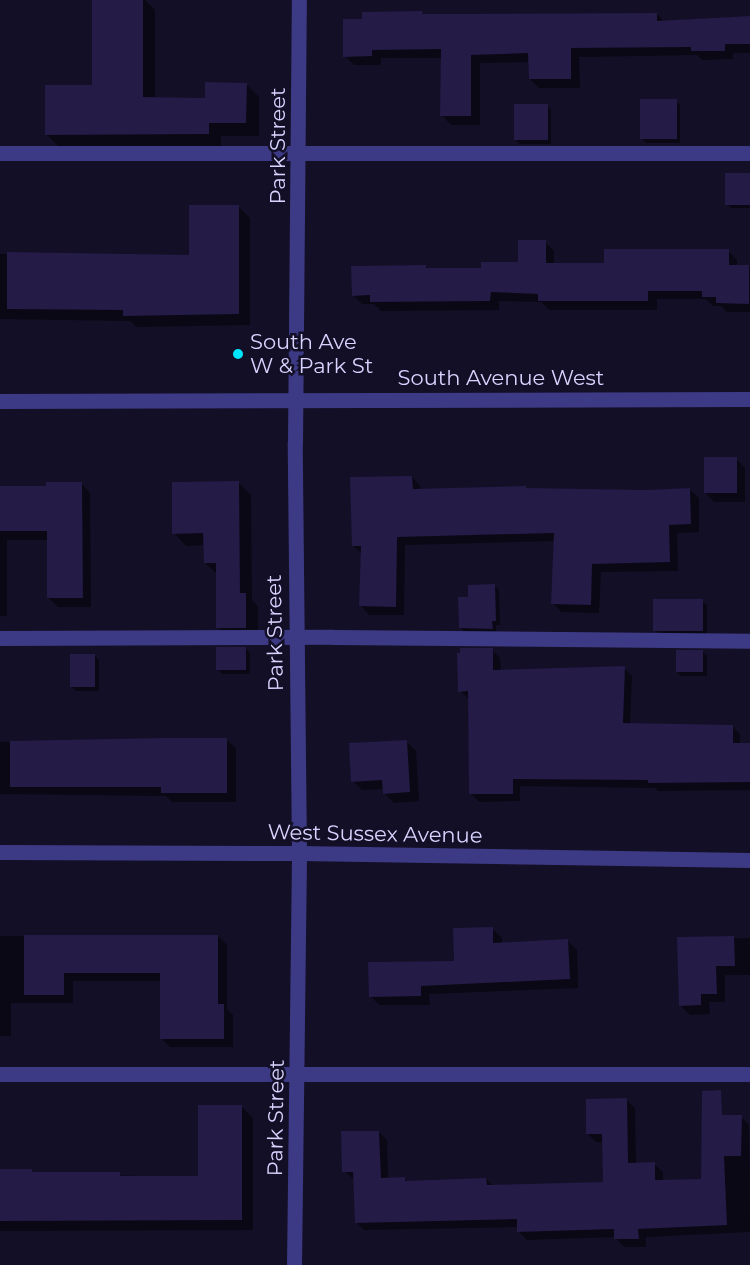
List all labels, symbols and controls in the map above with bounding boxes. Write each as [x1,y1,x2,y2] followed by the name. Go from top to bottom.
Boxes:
[265,88,291,204] street label: Park Street
[250,329,373,379] place label: South Ave W & Park St
[231,347,245,361] marker: South Ave W & Park St
[398,365,604,391] street label: South Avenue West
[261,574,289,692] street label: Park Street
[267,820,483,848] street label: West Sussex Avenue
[262,1059,290,1177] street label: Park Street

